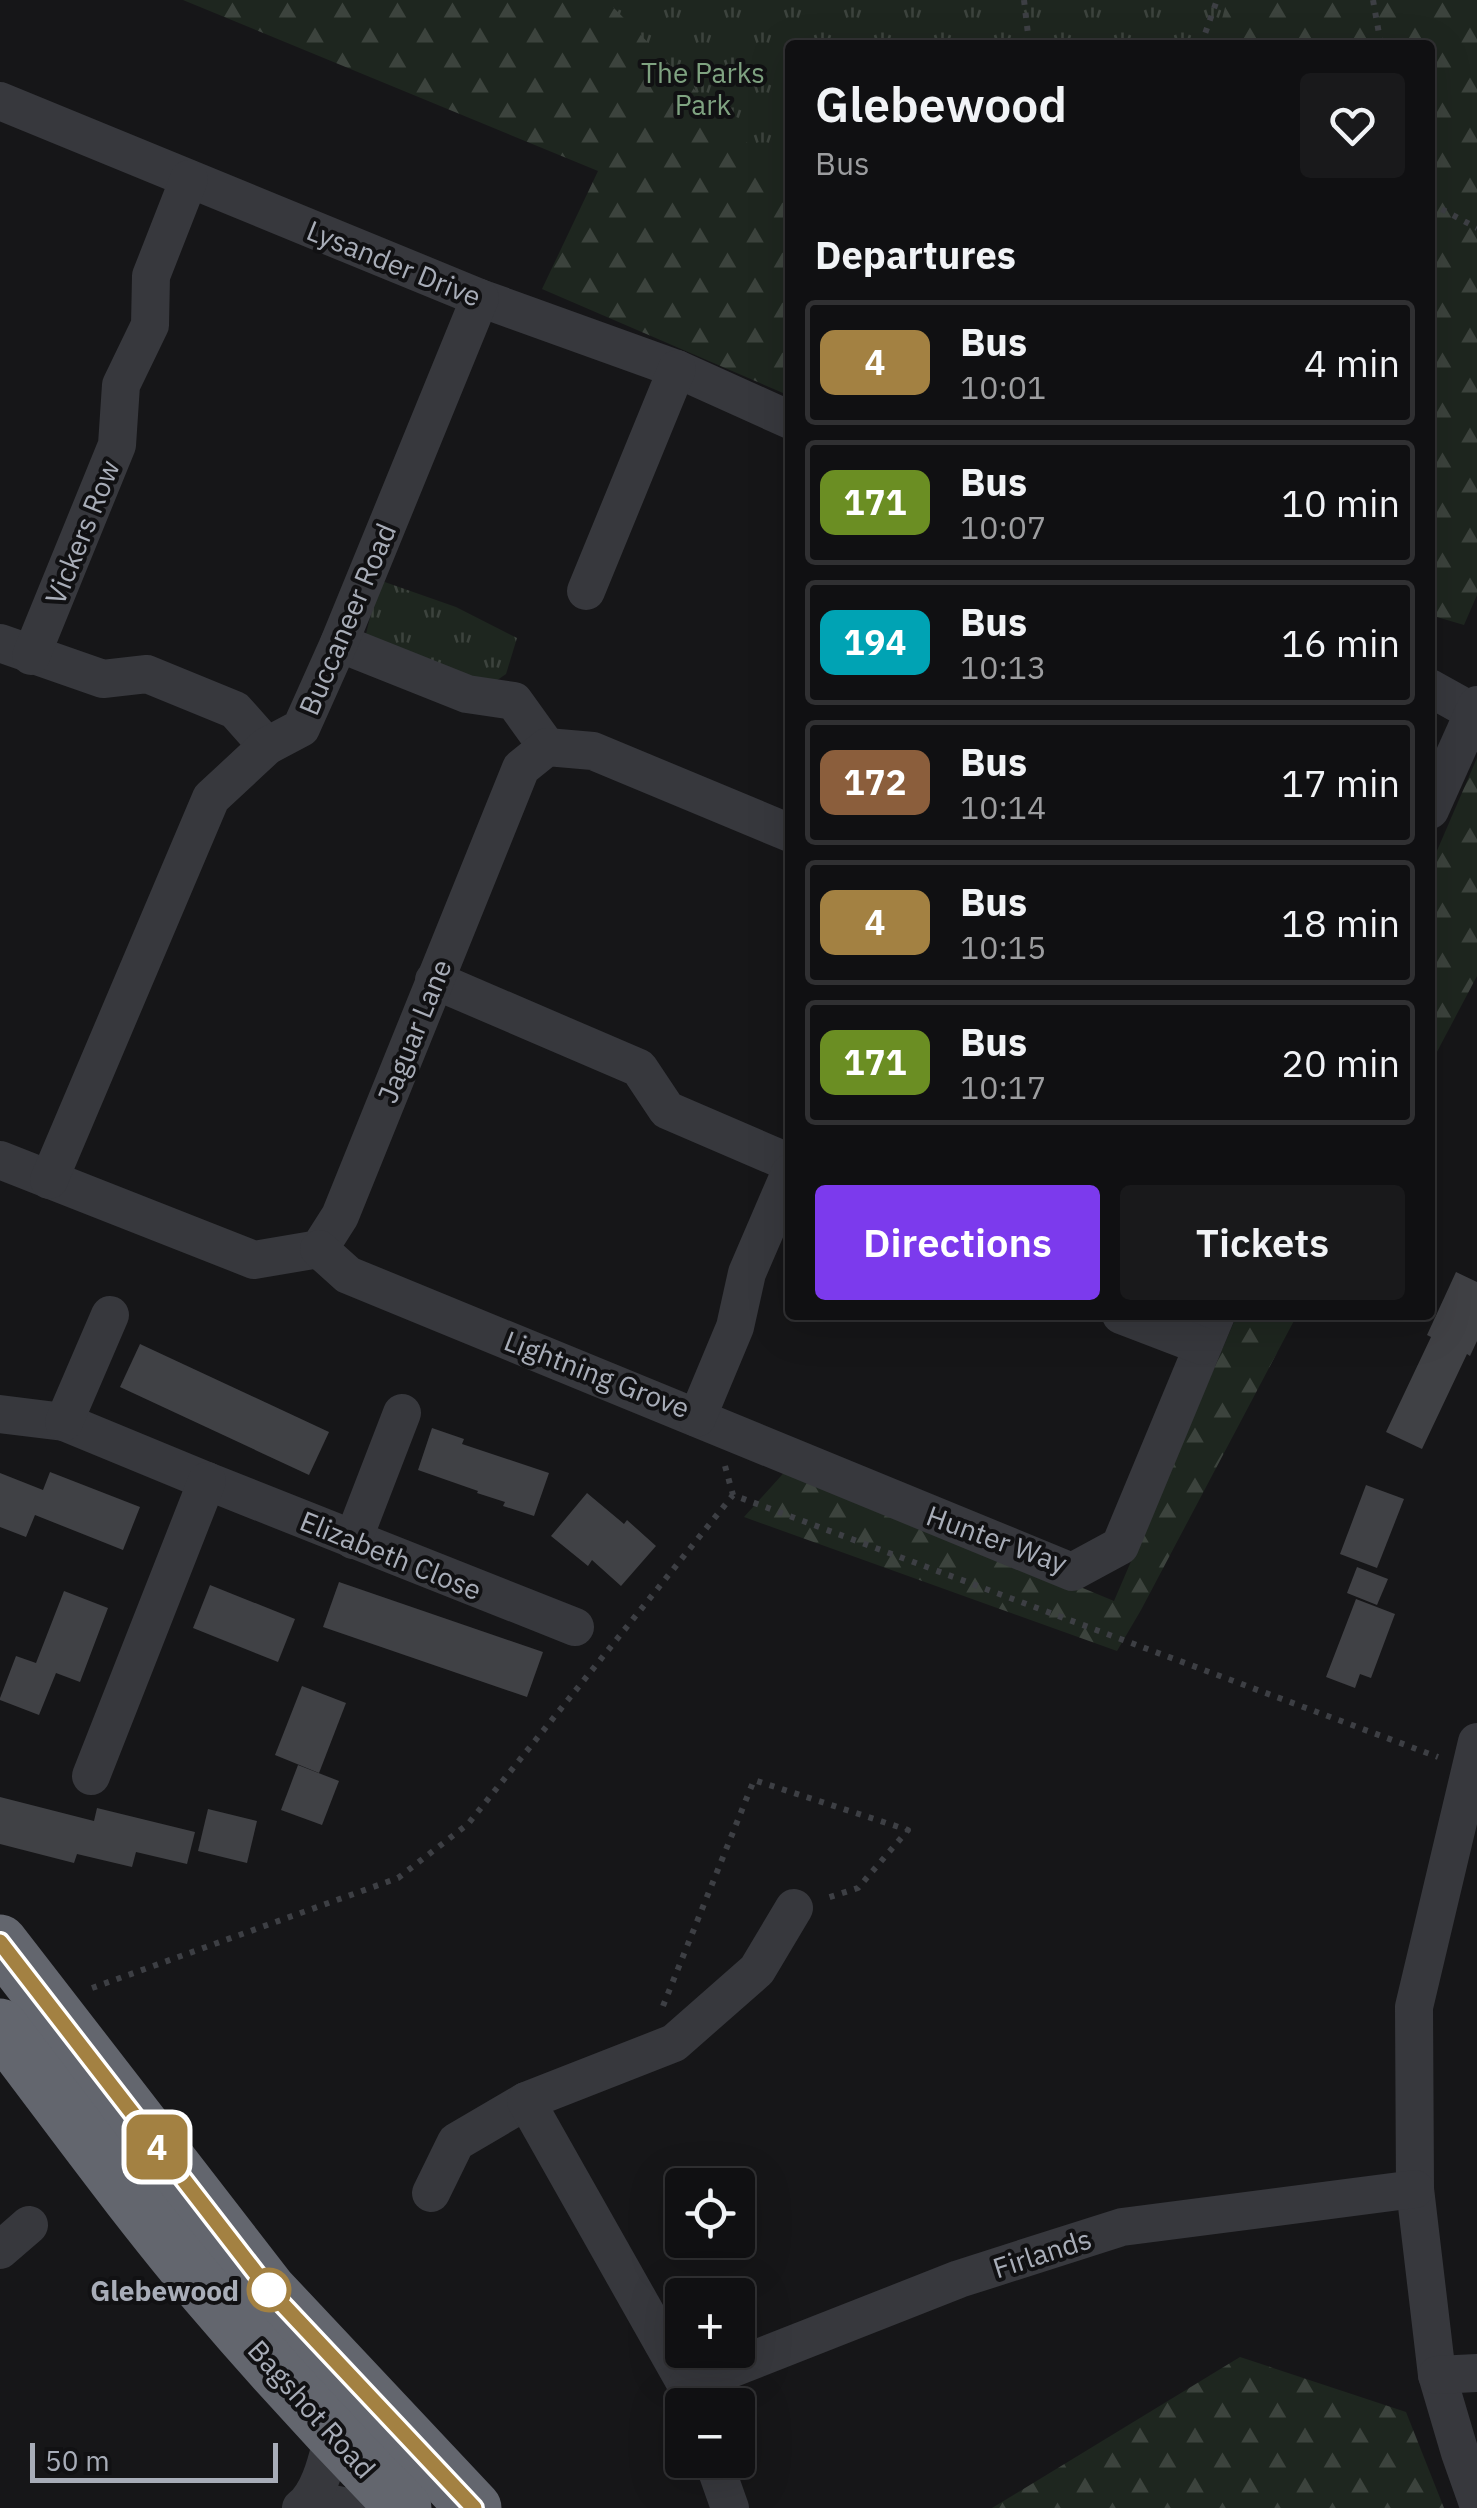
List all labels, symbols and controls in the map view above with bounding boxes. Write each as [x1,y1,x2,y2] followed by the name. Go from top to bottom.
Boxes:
[641,54,765,123] park label: The Parks Park
[815,73,1067,135] text: Glebewood
[1300,73,1405,178] button: heart
[815,142,870,184] text: Bus
[301,211,487,315] street label: Lysander Drive
[815,230,1016,279] text: Departures
[960,317,1027,366] text: Bus
[1304,338,1400,387] text: 4 min
[864,339,886,385] text: 4
[960,366,1046,408] text: 10:01
[36,454,128,610] street label: Vickers Row
[960,457,1027,506] text: Bus
[1281,478,1400,527] text: 10 min
[843,479,907,525] text: 171
[960,506,1046,548] text: 10:07
[290,517,404,721] street label: Buccaneer Road
[960,597,1027,646] text: Bus
[1281,618,1400,667] text: 16 min
[843,619,907,665] text: 194
[960,646,1046,688] text: 10:13
[960,737,1027,786] text: Bus
[1281,758,1400,807] text: 17 min
[843,759,907,805] text: 172
[960,786,1046,828] text: 10:14
[960,877,1027,926] text: Bus
[1281,898,1400,947] text: 18 min
[864,899,886,945] text: 4
[960,926,1046,968] text: 10:15
[368,954,460,1108] street label: Jaguar Lane
[960,1017,1027,1066] text: Bus
[1281,1038,1400,1087] text: 20 min
[843,1039,907,1085] text: 171
[960,1066,1046,1108] text: 10:17
[815,1185,1100,1300] button: Directions
[1120,1185,1405,1300] button: Tickets
[499,1322,695,1426] street label: Lightning Grove
[922,1496,1072,1582] street label: Hunter Way
[295,1502,487,1608] street label: Elizabeth Close
[124,2114,190,2180] line badge: 4
[146,2124,168,2170] text: 4
[665,2168,755,2478] map controls
[665,2168,755,2258] button: locate
[988,2220,1096,2286] street label: Firlands
[248,2269,290,2311] marker: Glebewood
[90,2272,239,2309] place label: Glebewood
[665,2278,755,2368] button: +
[240,2332,384,2486] street label: Bagshot Road
[665,2388,755,2478] button: −
[30,2438,278,2482] scale bar
[45,2442,110,2479] text: 50 m

